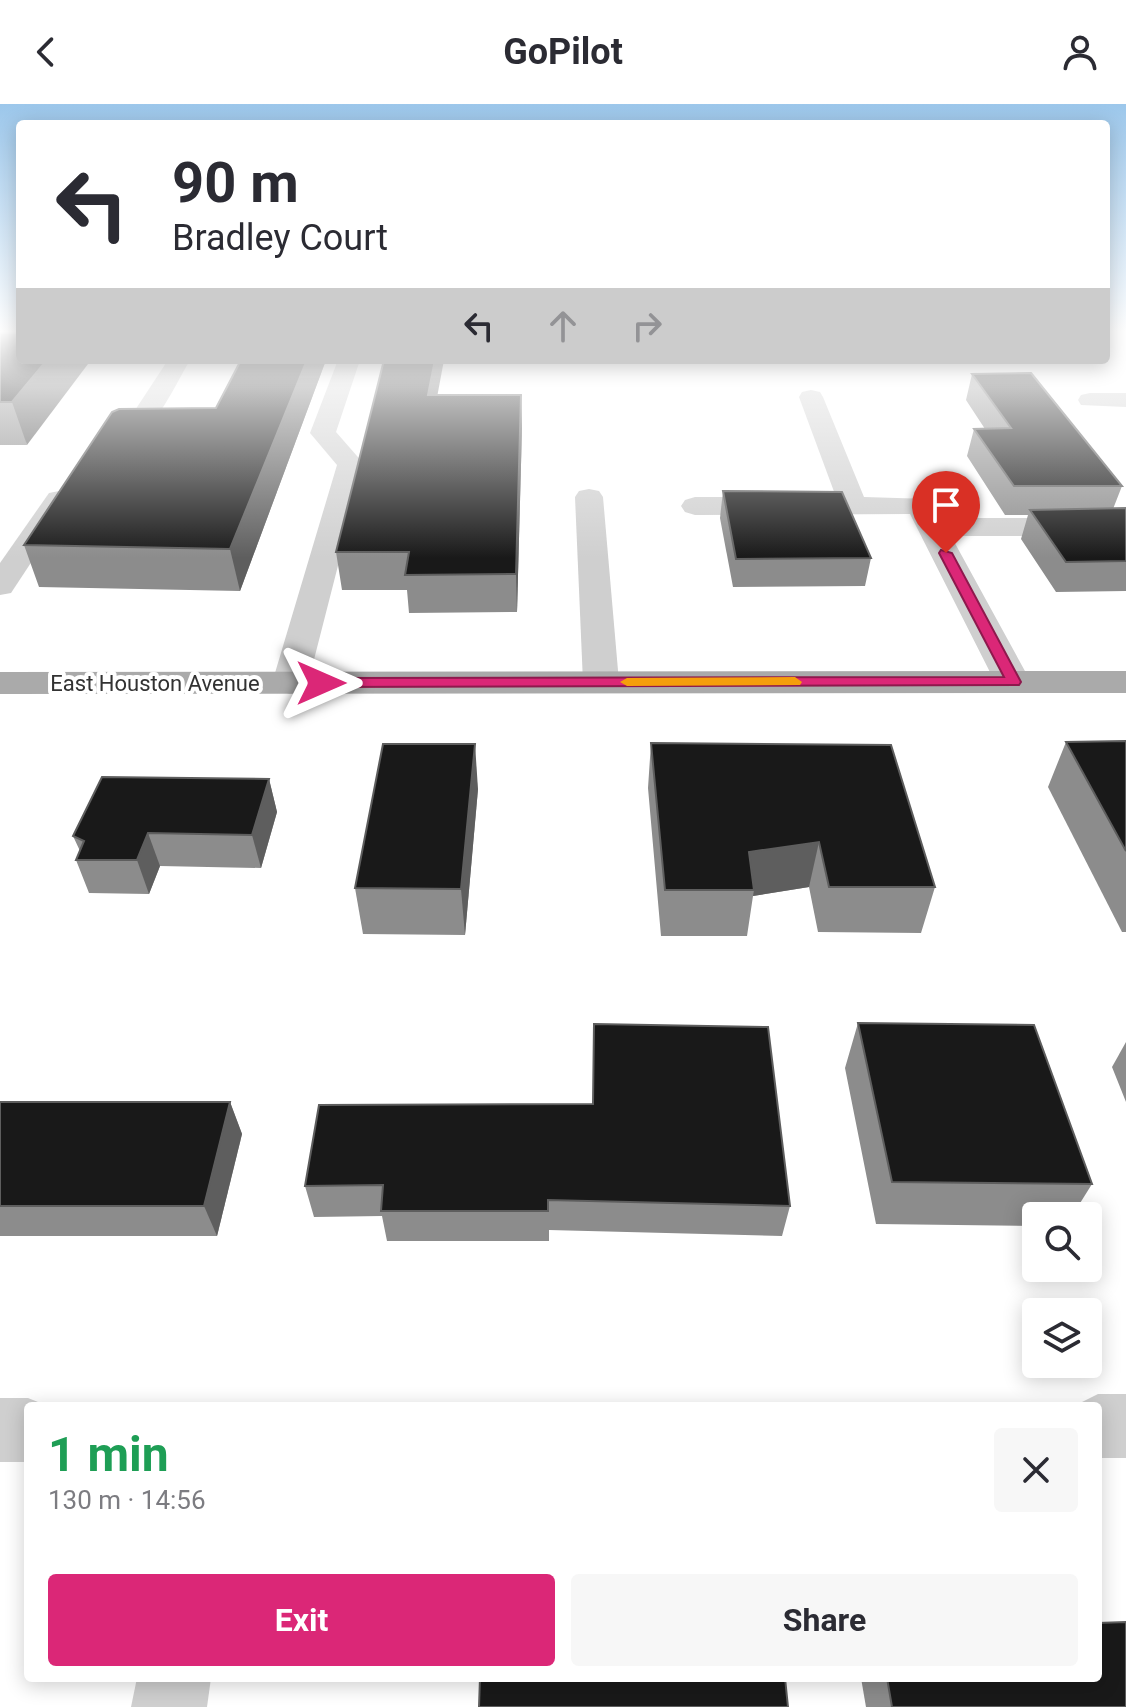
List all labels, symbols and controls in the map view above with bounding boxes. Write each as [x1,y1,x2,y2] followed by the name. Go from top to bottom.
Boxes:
[24,30,68,74] icon: back
[1058,30,1102,74] icon: person
[503,31,623,73] text: GoPilot
[172,150,299,216] text: 90 m
[40,152,144,256] icon: left
[172,217,388,259] text: Bradley Court
[457,304,501,348] icon: left
[541,304,585,348] icon: ahead
[625,304,669,348] icon: right
[912,471,980,553] pin
[924,483,968,527] icon: arrive
[279,641,363,725] position arrow
[50,671,260,696] street label: East Houston Avenue
[1022,1202,1102,1378] map controls
[1022,1202,1102,1282] button: search
[1022,1298,1102,1378] button: layers
[48,1426,169,1483] text: 1 min
[994,1428,1078,1512] button: close
[48,1485,206,1515] text: 130 m · 14:56
[48,1574,555,1666] button: Exit
[571,1574,1078,1666] button: Share

